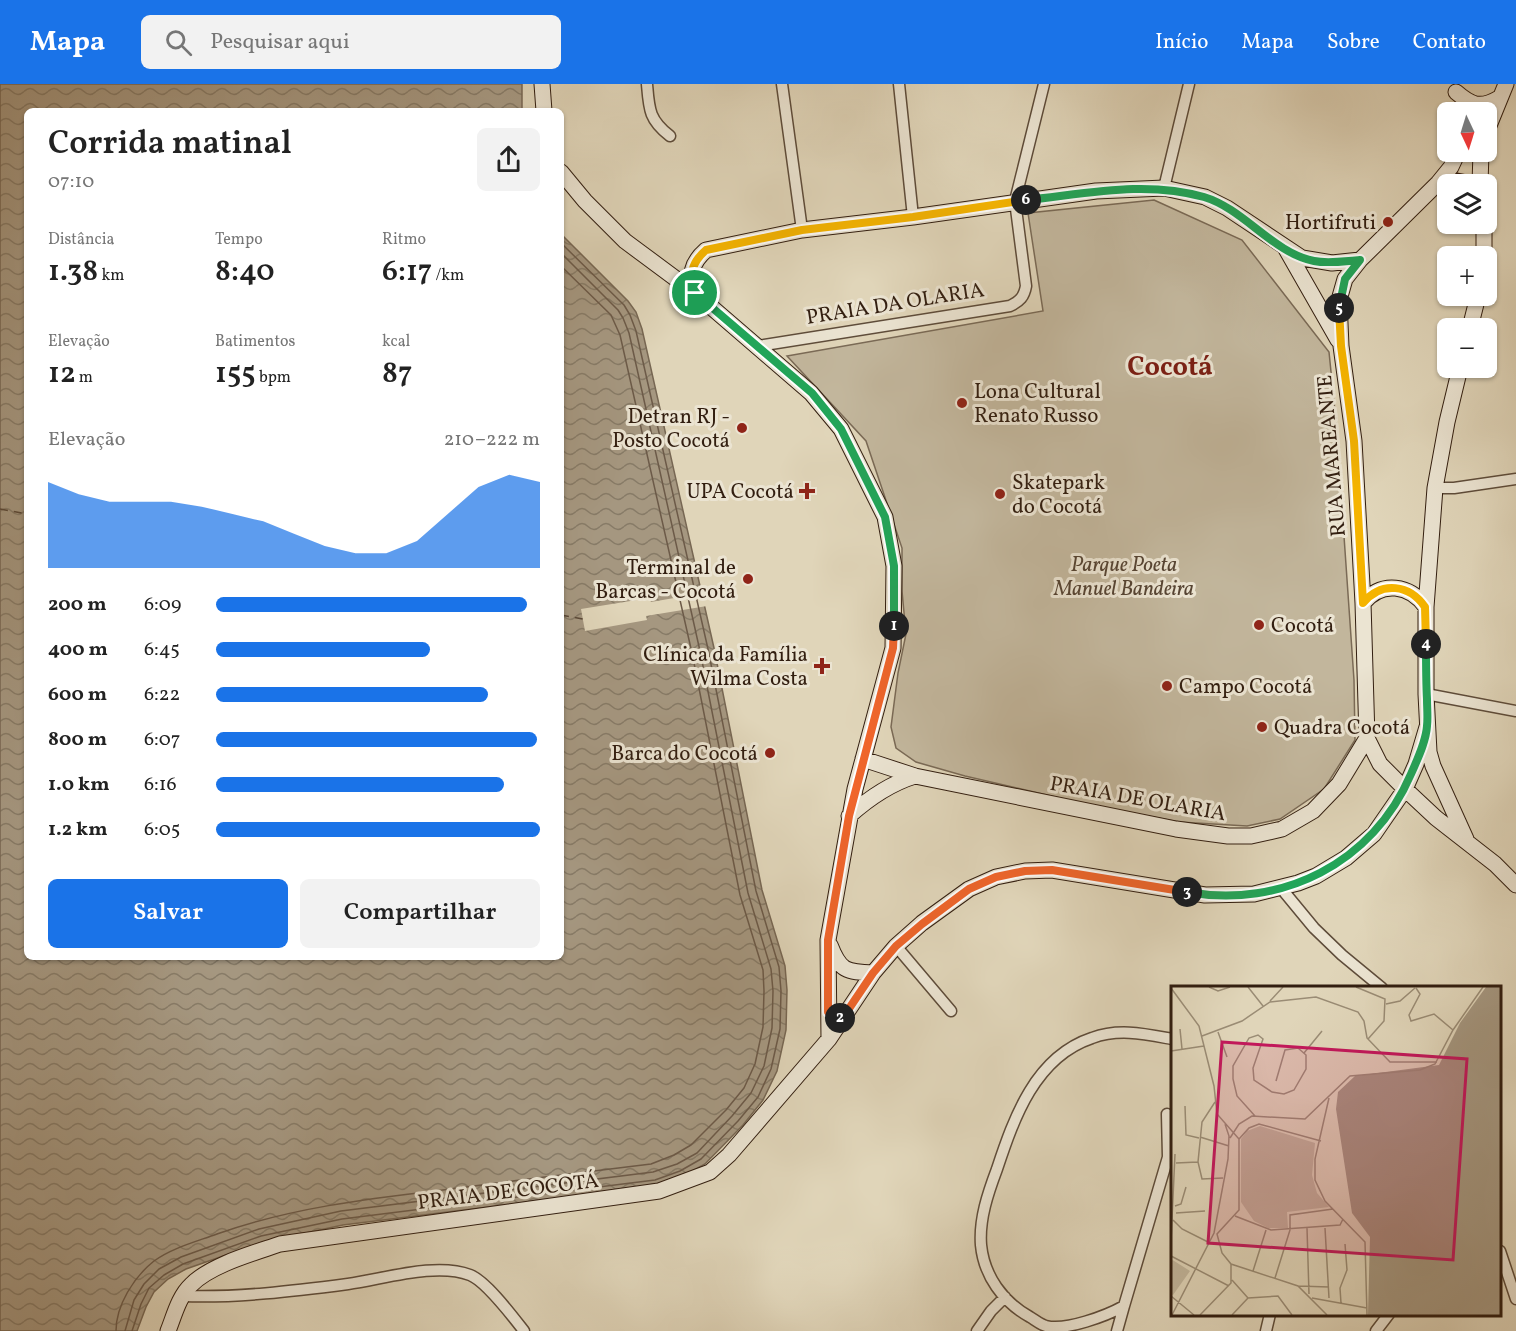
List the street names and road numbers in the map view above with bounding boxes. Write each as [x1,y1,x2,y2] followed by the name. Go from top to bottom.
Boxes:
[804,276,987,333] street label: PRAIA DA OLARIA
[1311,374,1354,538] street label: RUA MAREANTE
[1047,770,1228,829] street label: PRAIA DE OLARIA
[416,1167,601,1218] street label: PRAIA DE COCOTÁ

